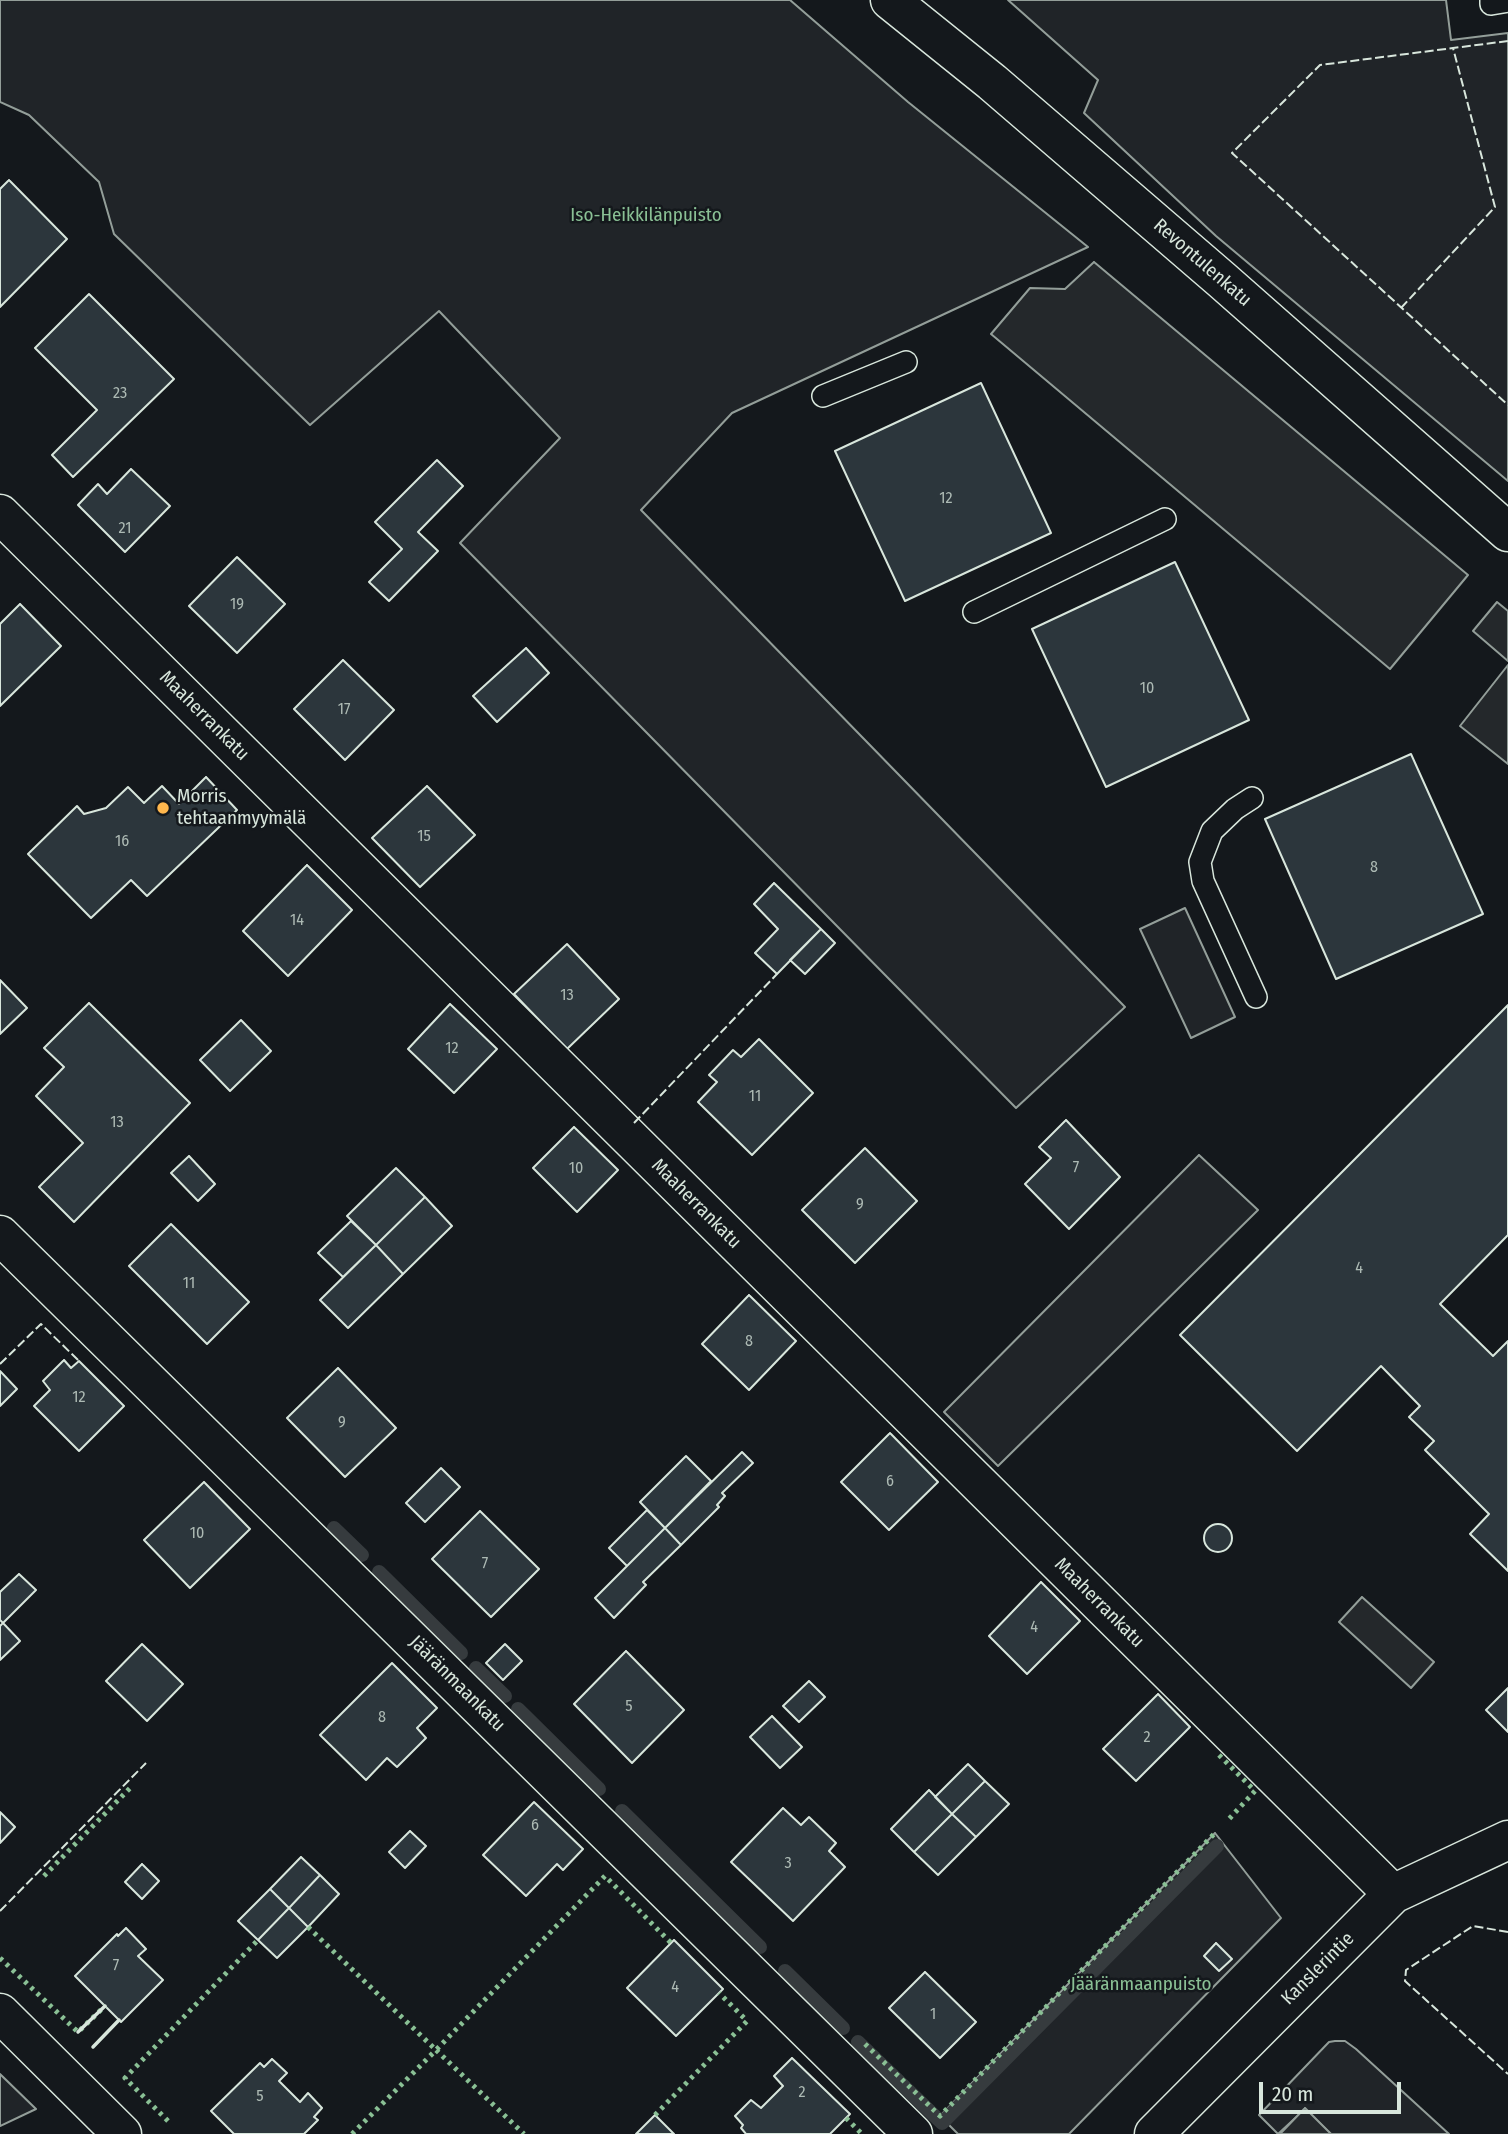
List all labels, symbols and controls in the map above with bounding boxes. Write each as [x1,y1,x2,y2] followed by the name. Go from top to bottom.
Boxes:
[570,205,722,227] park label: Iso-Heikkilänpuisto
[1148,214,1256,312] street label: Revontulenkatu
[113,384,127,404] house number: 23
[939,489,953,509] house number: 12
[119,519,131,539] house number: 21
[230,595,244,615] house number: 19
[154,666,254,766] street label: Maaherrankatu
[1140,679,1154,699] house number: 10
[338,700,350,720] house number: 17
[177,786,306,830] place label: Morris tehtaanmyymälä
[155,800,171,816] marker: Morris tehtaanmyymälä
[417,827,431,847] house number: 15
[115,832,129,852] house number: 16
[1370,858,1378,878] house number: 8
[290,911,304,931] house number: 14
[560,986,574,1006] house number: 13
[445,1039,459,1059] house number: 12
[749,1087,761,1107] house number: 11
[110,1113,124,1133] house number: 13
[646,1154,746,1254] street label: Maaherrankatu
[1073,1158,1079,1178] house number: 7
[569,1159,583,1179] house number: 10
[856,1195,864,1215] house number: 9
[1355,1259,1363,1279] house number: 4
[183,1274,195,1294] house number: 11
[745,1332,753,1352] house number: 8
[72,1388,86,1408] house number: 12
[338,1413,346,1433] house number: 9
[886,1472,894,1492] house number: 6
[190,1524,204,1544] house number: 10
[1049,1553,1149,1653] street label: Maaherrankatu
[482,1554,488,1574] house number: 7
[1030,1618,1038,1638] house number: 4
[404,1631,510,1737] street label: Jääränmaankatu
[625,1697,633,1717] house number: 5
[378,1708,386,1728] house number: 8
[1143,1728,1151,1748] house number: 2
[531,1816,539,1836] house number: 6
[784,1854,792,1874] house number: 3
[1277,1928,1359,2010] street label: Kanslerintie
[113,1956,119,1976] house number: 7
[1070,1974,1212,1996] park label: Jääränmaanpuisto
[671,1978,679,1998] house number: 4
[930,2005,936,2025] house number: 1
[1263,2068,1405,2112] scale bar
[1272,2081,1313,2107] text: 20 m
[798,2083,806,2103] house number: 2
[256,2087,264,2107] house number: 5

